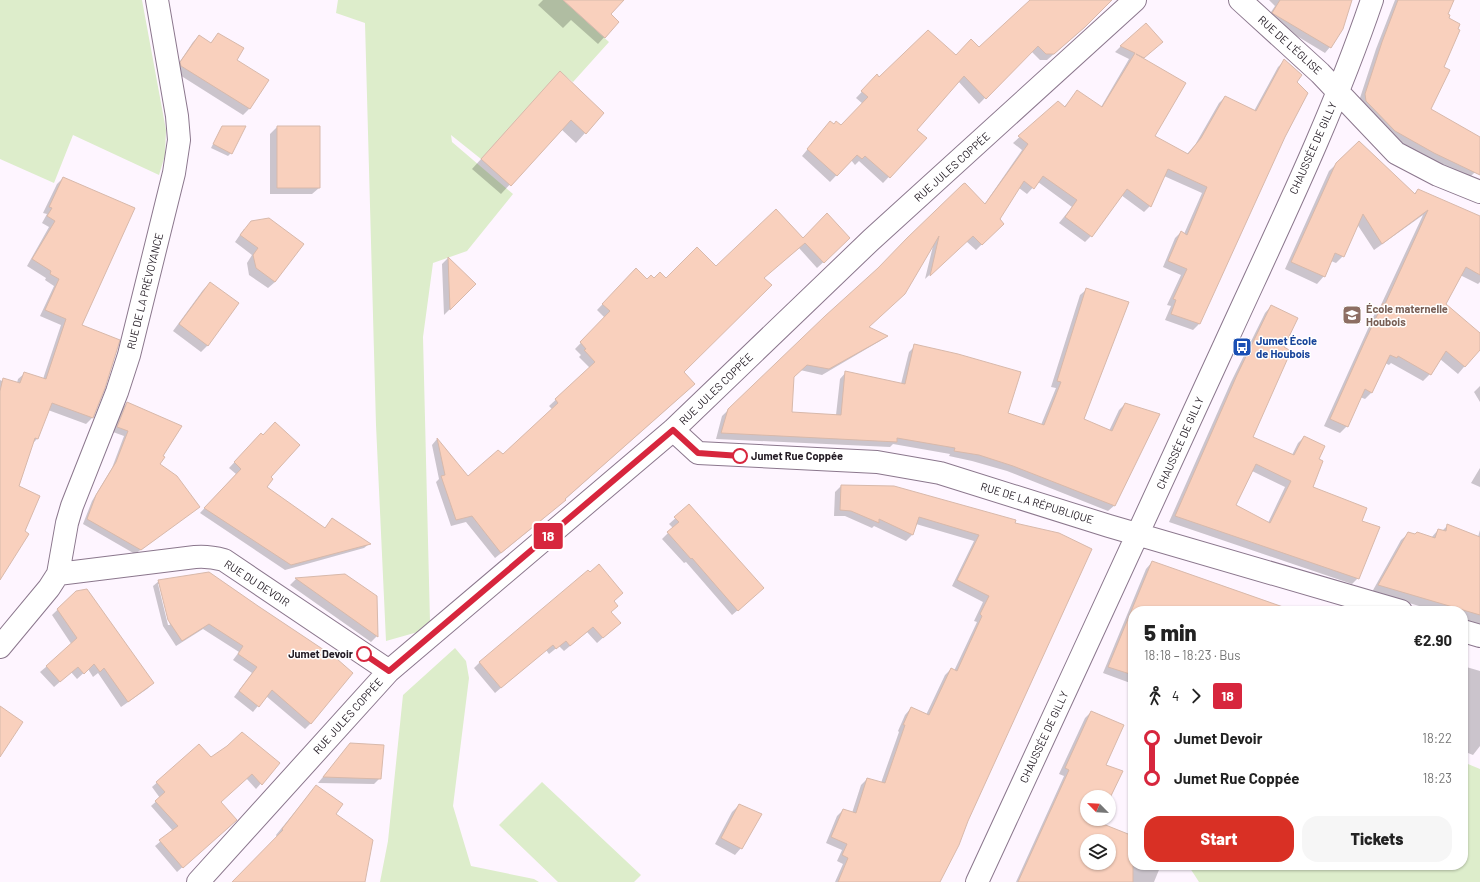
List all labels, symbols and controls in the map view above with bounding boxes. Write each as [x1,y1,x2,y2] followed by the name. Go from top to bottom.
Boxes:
[1256,13,1325,77] street label: RUE DE L'ÉGLISE
[1286,100,1339,196] street label: CHAUSSÉE DE GILLY
[911,129,993,204] street label: RUE JULES COPPÉE
[124,231,165,350] street label: RUE DE LA PRÉVOYANCE
[1366,302,1448,328] place label: École maternelle Houbois
[1341,304,1363,326] school or university icon: École maternelle Houbois
[1256,334,1317,360] place label: Jumet École de Houbois
[1231,336,1253,358] bus stop icon: Jumet École de Houbois
[676,350,756,427] street label: RUE JULES COPPÉE
[1153,395,1206,491] street label: CHAUSSÉE DE GILLY
[732,448,748,464] marker: Jumet Rue Coppée
[751,449,843,462] place label: Jumet Rue Coppée
[979,479,1095,526] street label: RUE DE LA RÉPUBLIQUE
[530,523,566,549] line badge: 18
[542,527,554,544] text: 18
[222,557,293,609] street label: RUE DU DEVOIR
[1144,619,1197,645] text: 5 min
[1414,631,1452,649] text: €2.90
[356,646,372,662] marker: Jumet Devoir
[288,647,354,660] place label: Jumet Devoir
[1144,647,1241,663] text: 18:18 – 18:23 · Bus
[310,675,385,756] street label: RUE JULES COPPÉE
[1144,685,1166,707] icon: walk
[1185,685,1207,707] icon: forward
[1221,687,1234,704] text: 18
[1172,688,1179,704] text: 4
[1017,689,1071,785] street label: CHAUSSÉE DE GILLY
[1174,729,1262,747] text: Jumet Devoir
[1422,730,1452,746] text: 18:22
[1174,769,1300,787] text: Jumet Rue Coppée
[1423,770,1452,786] text: 18:23
[1080,790,1116,826] north arrow
[1080,790,1116,870] map controls
[1144,816,1294,862] button: Start
[1302,816,1452,862] button: Tickets
[1080,834,1116,870] button: layers

